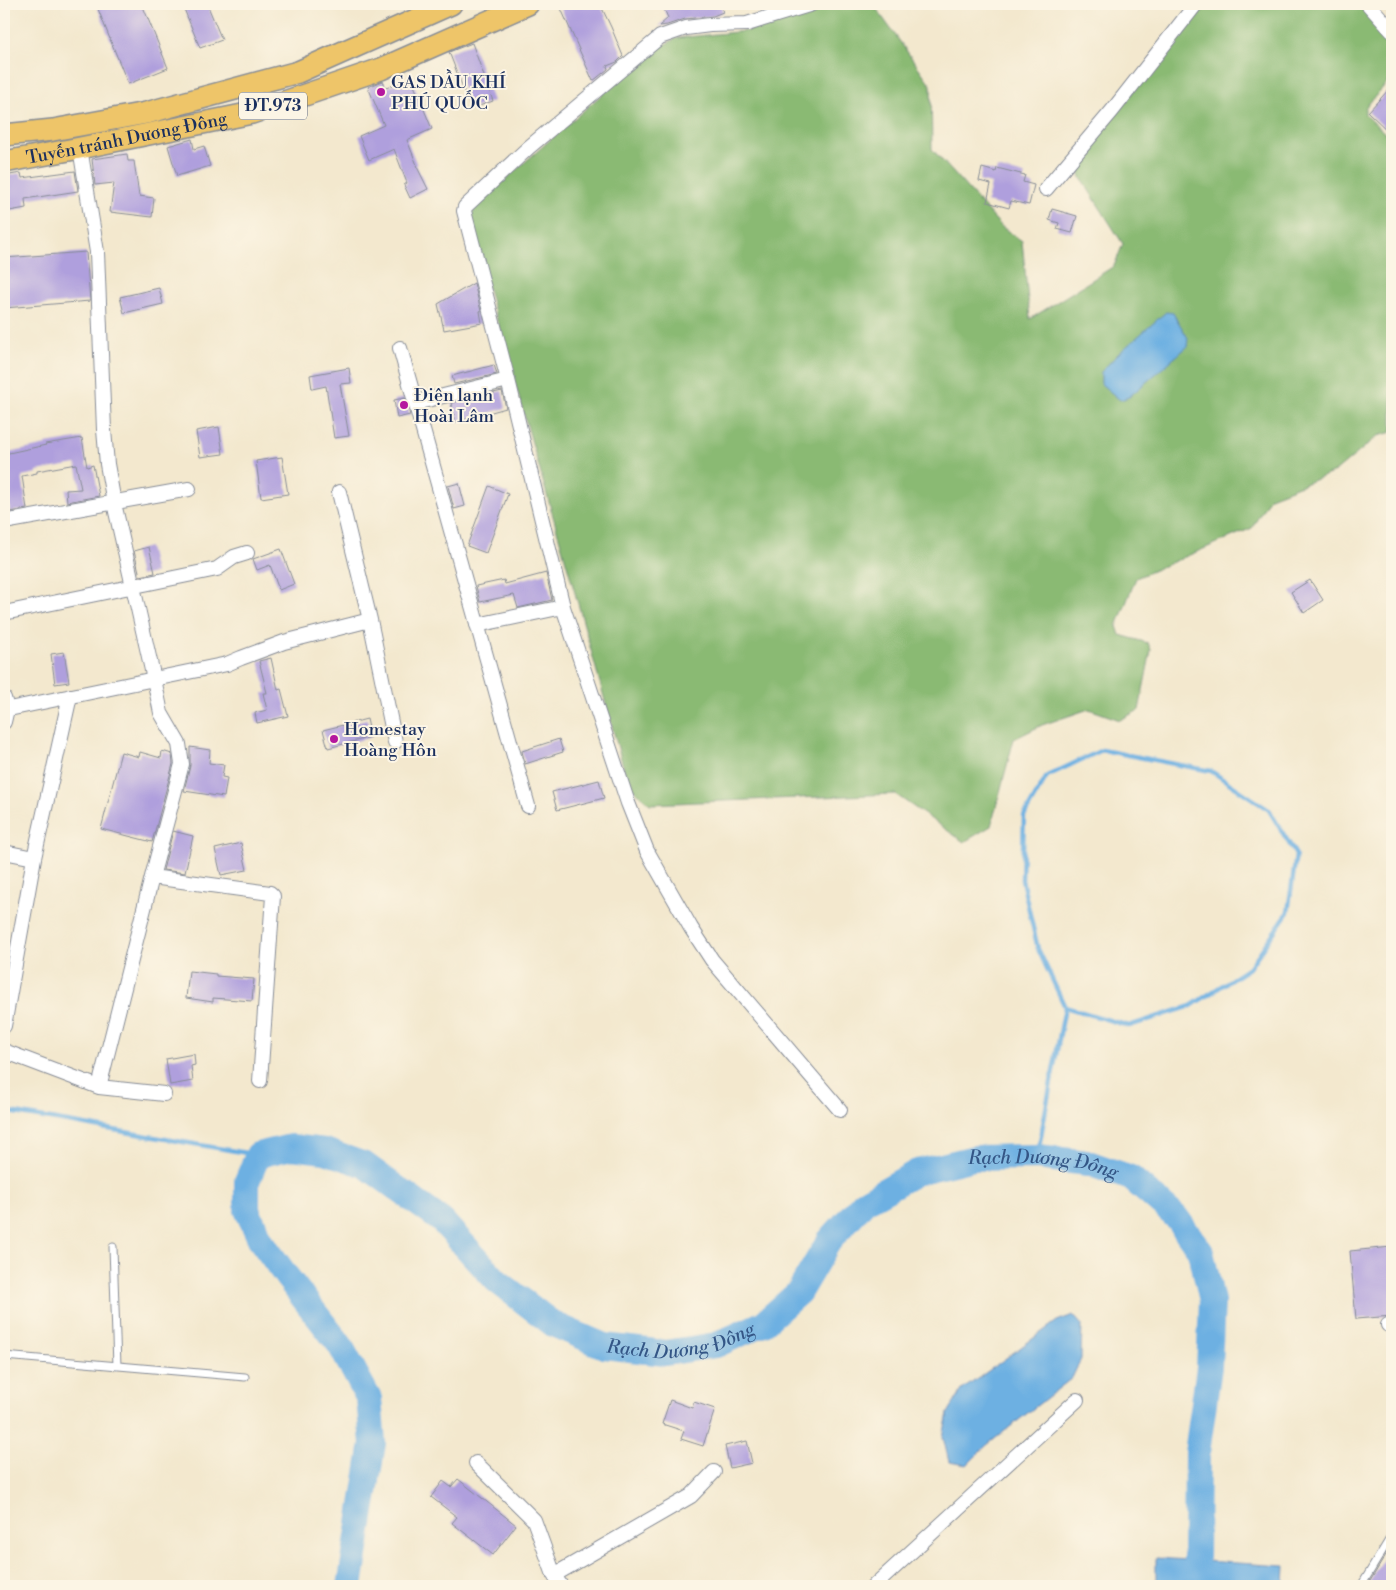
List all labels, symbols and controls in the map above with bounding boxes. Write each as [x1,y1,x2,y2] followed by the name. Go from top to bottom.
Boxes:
[391,69,506,115] place label: GAS DẦU KHÍ PHÚ QUỐC
[375,86,387,98] marker: GAS DẦU KHÍ PHÚ QUỐC
[239,92,307,120] road number: ĐT.973
[24,107,230,169] street label: Tuyến tránh Dương Đông
[414,384,494,428] place label: Điện lạnh Hoài Lâm
[398,399,410,411] marker: Điện lạnh Hoài Lâm
[344,718,437,762] place label: Homestay Hoàng Hôn
[328,733,340,745] marker: Homestay Hoàng Hôn
[967,1145,1123,1185] water label: Rạch Dương Đông
[604,1316,760,1365] water label: Rạch Dương Đông

